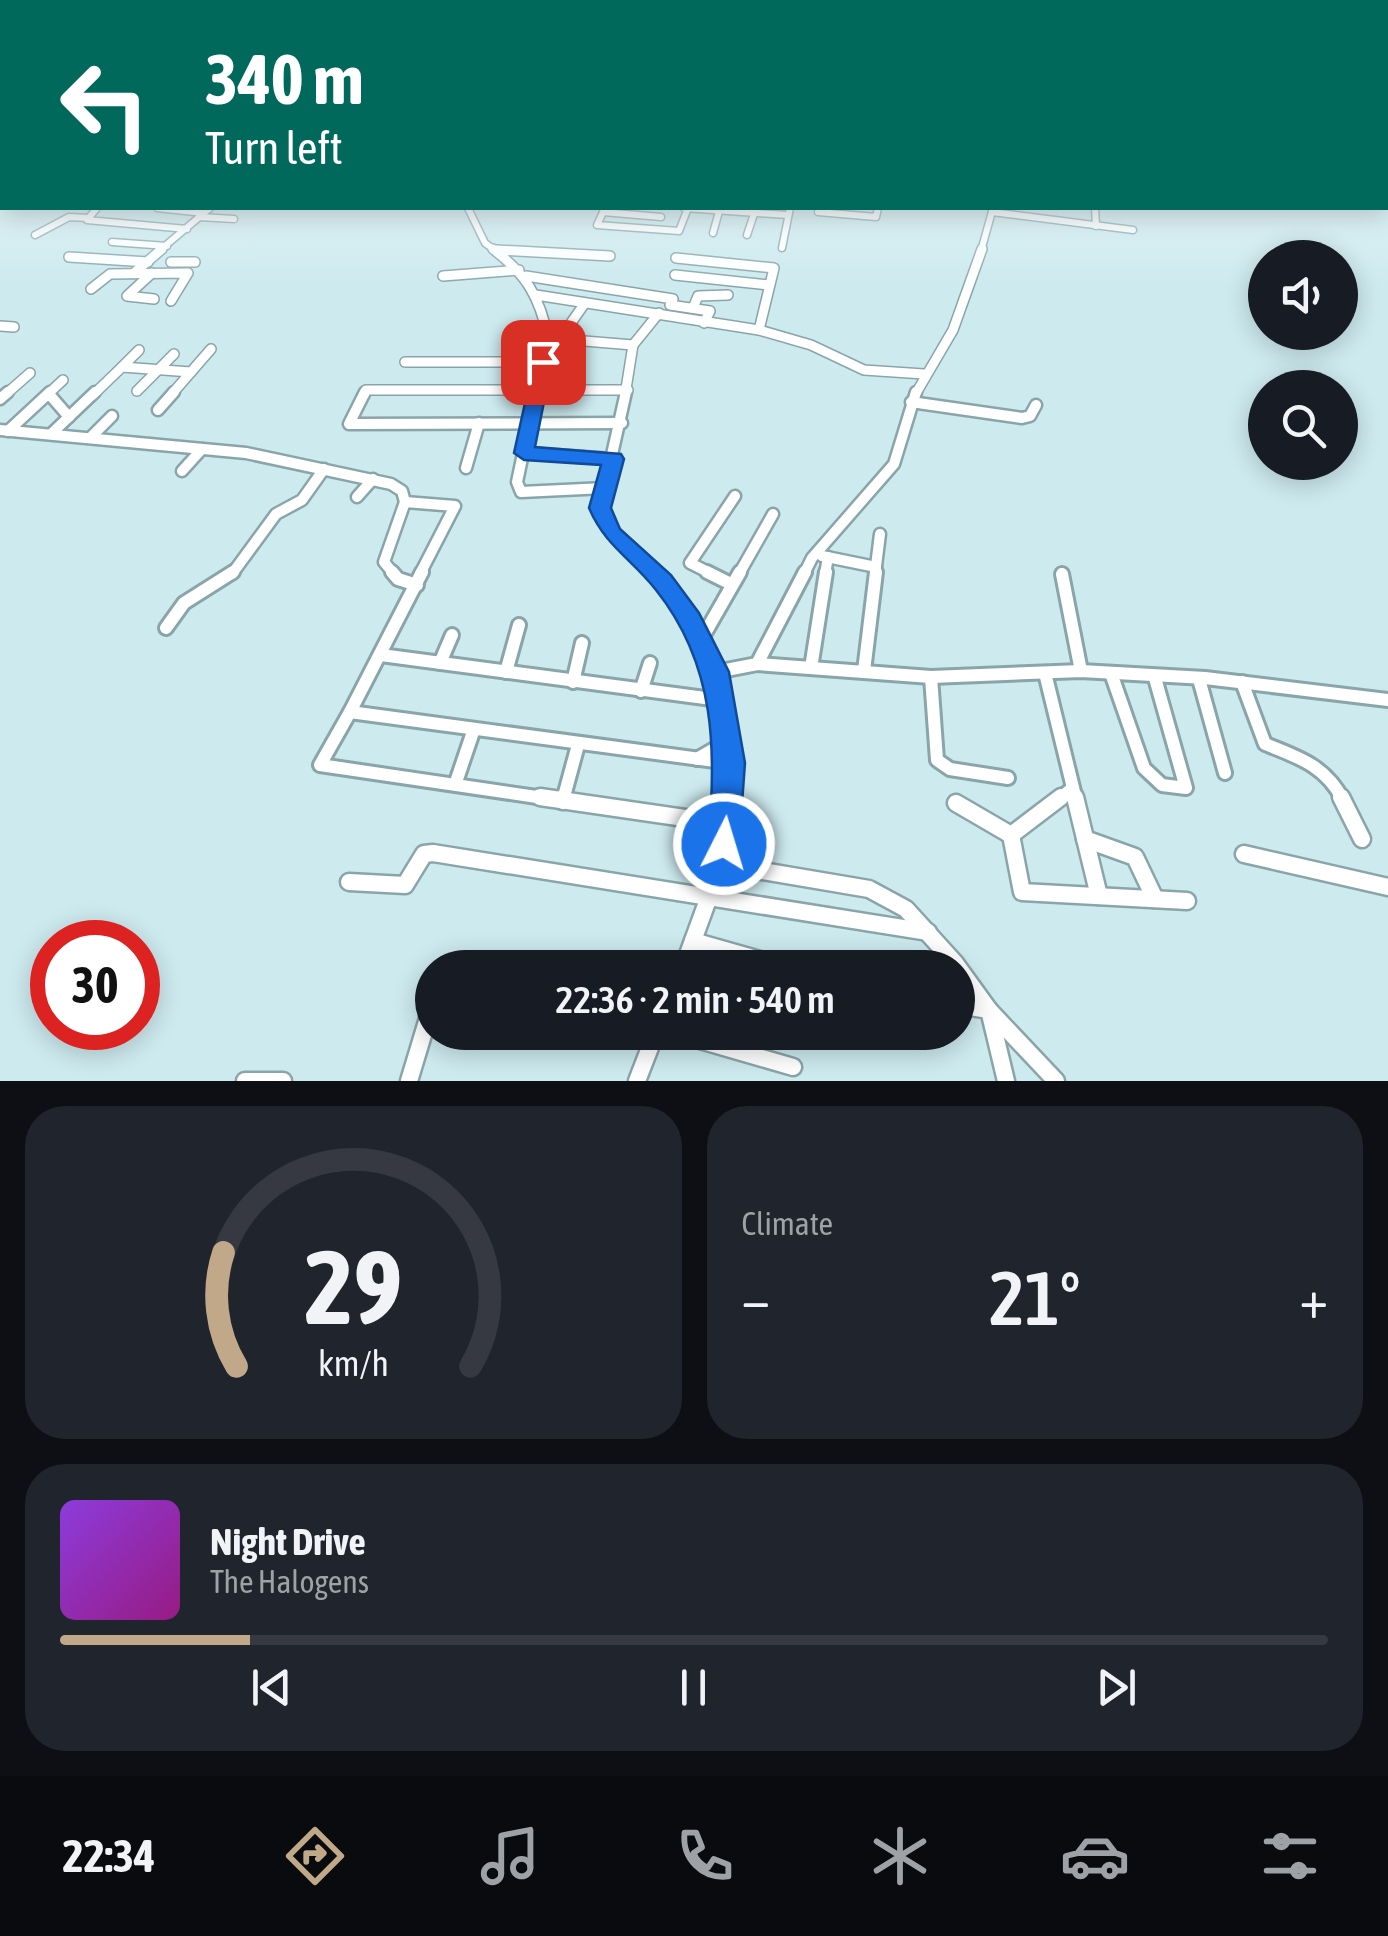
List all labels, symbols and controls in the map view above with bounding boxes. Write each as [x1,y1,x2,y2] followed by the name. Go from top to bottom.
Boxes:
[205,39,364,119] text: 340 m
[40,40,170,170] icon: left
[205,122,343,174] text: Turn left
[1248,240,1358,480] map controls
[1248,240,1358,350] button: sound
[501,320,586,405] pin
[516,335,571,390] icon: arrive
[1248,370,1358,480] button: search
[672,792,776,896] position arrow
[30,920,160,1050] speed limit sign: 30
[555,978,835,1021] text: 22:36 · 2 min · 540 m
[742,1205,833,1242] text: Climate
[304,1227,402,1346] text: 29
[989,1255,1080,1341] text: 21°
[742,1267,770,1330] text: −
[1299,1267,1328,1330] text: +
[318,1343,389,1384] text: km/h
[210,1520,366,1563] text: Night Drive
[210,1563,369,1600] text: The Halogens
[244,1660,299,1715] icon: previous
[666,1660,721,1715] icon: pause
[1089,1660,1144,1715] icon: next
[280,1821,350,1891] icon: directions
[475,1821,545,1891] icon: music
[670,1821,740,1891] icon: phone
[865,1821,935,1891] icon: climate
[1060,1821,1130,1891] icon: car
[1255,1821,1325,1891] icon: filters
[63,1830,155,1882] text: 22:34

